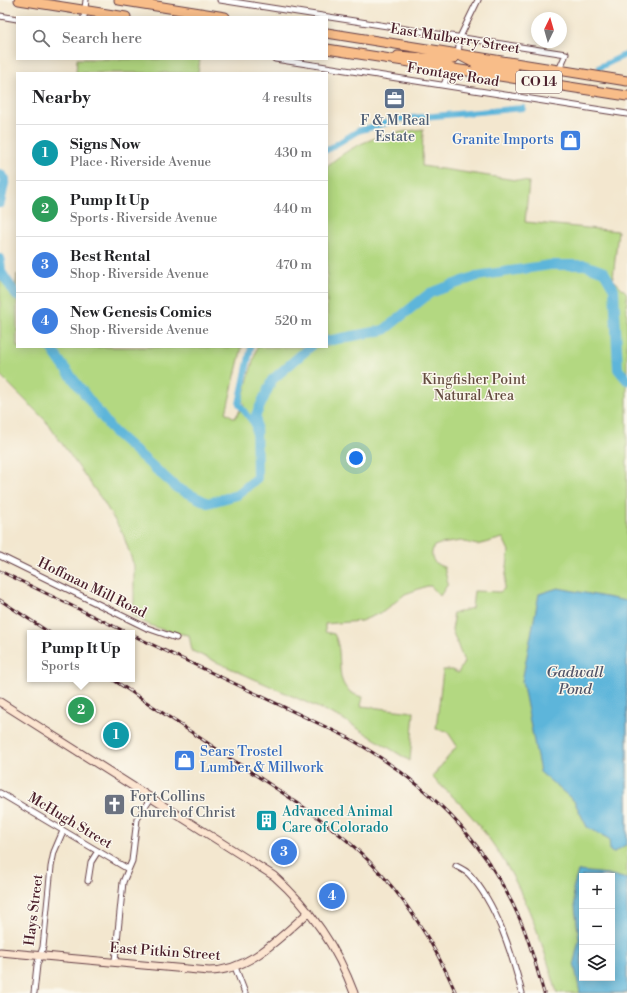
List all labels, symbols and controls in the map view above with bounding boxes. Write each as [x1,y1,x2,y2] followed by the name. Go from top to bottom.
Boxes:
[531,12,567,48] north arrow
[16,16,328,60] search box
[389,20,521,58] street label: East Mulberry Street
[30,27,52,49] icon: search
[62,29,142,48] text: Search here
[406,59,500,91] street label: Frontage Road
[516,71,562,93] road number: CO 14
[382,86,408,112] office icon: F & M Real Estate
[32,87,91,109] text: Nearby
[262,90,312,106] text: 4 results
[360,112,430,146] place label: F & M Real Estate
[557,127,583,153] shop icon: Granite Imports
[452,131,554,149] place label: Granite Imports
[70,135,140,154] text: Signs Now
[42,145,48,161] text: 1
[274,145,312,161] text: 430 m
[70,154,211,170] text: Place · Riverside Avenue
[70,191,150,210] text: Pump It Up
[41,201,49,217] text: 2
[274,201,312,217] text: 440 m
[70,210,217,226] text: Sports · Riverside Avenue
[70,247,151,266] text: Best Rental
[41,257,49,273] text: 3
[276,257,312,273] text: 470 m
[70,266,209,282] text: Shop · Riverside Avenue
[70,303,212,322] text: New Genesis Comics
[41,313,49,329] text: 4
[275,313,312,329] text: 520 m
[70,322,209,338] text: Shop · Riverside Avenue
[422,371,526,405] park label: Kingfisher Point Natural Area
[346,448,366,468] your location
[35,554,150,622] street label: Hoffman Mill Road
[27,630,135,682] popup
[41,639,121,658] text: Pump It Up
[41,658,80,674] text: Sports
[546,663,604,699] water label: Gadwall Pond
[68,695,94,725] pin: 2
[103,720,129,750] pin: 1
[200,743,324,777] place label: Sears Trostel Lumber & Millwork
[171,747,197,773] shop icon: Sears Trostel Lumber & Millwork
[130,788,236,822] place label: Fort Collins Church of Christ
[25,789,115,853] street label: McHugh Street
[101,792,127,818] church icon: Fort Collins Church of Christ
[281,803,393,837] place label: Advanced Animal Care of Colorado
[253,807,279,833] building icon: Advanced Animal Care of Colorado
[271,837,297,867] pin: 3
[21,873,47,947] street label: Hays Street
[579,873,615,981] map controls
[579,873,615,909] button: +
[319,881,345,911] pin: 4
[579,909,615,945] button: −
[109,939,221,965] street label: East Pitkin Street
[579,945,615,981] button: layers

